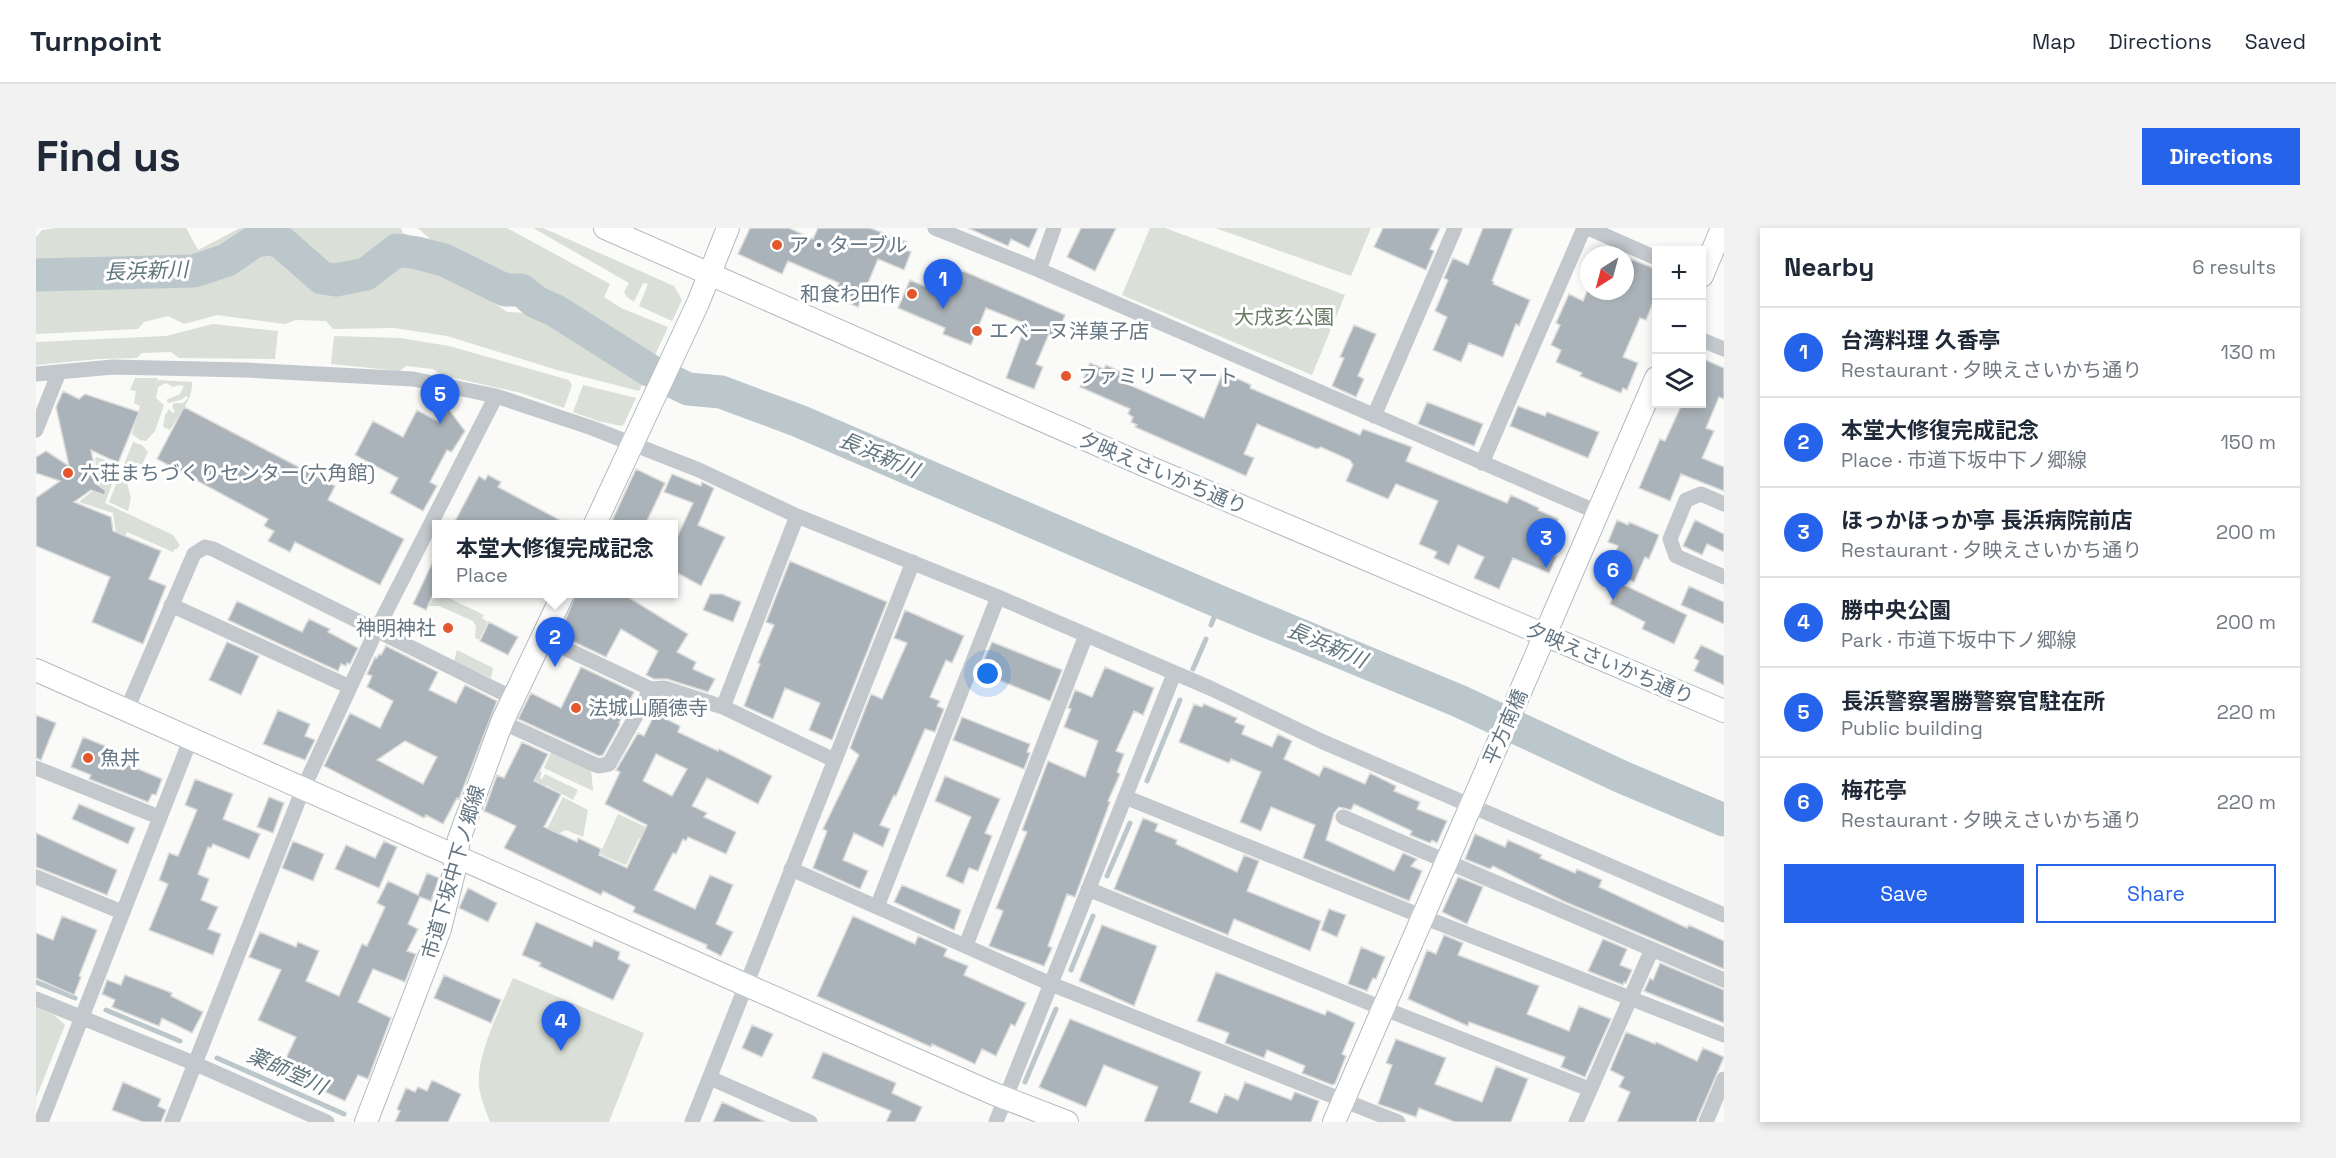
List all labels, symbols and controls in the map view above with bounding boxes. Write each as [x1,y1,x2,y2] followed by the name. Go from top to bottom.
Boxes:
[30,23,162,59] text: Turnpoint
[2032,28,2076,55] text: Map
[2109,28,2212,55] text: Directions
[2245,28,2306,55] text: Saved
[2142,128,2300,185] button: Directions
[36,130,181,183] text: Find us
[789,232,908,258] place label: ア・ターブル
[770,238,784,252] marker: ア・ターブル
[1580,246,1634,300] north arrow
[1652,246,1706,408] map controls
[1652,246,1706,300] button: +
[1784,250,1874,284] text: Nearby
[2192,254,2276,280] text: 6 results
[104,255,190,285] water label: 長浜新川
[924,260,962,309] pin: 1
[800,281,900,307] place label: 和食わ田作
[905,287,919,301] marker: 和食わ田作
[1652,300,1706,354] button: −
[1234,304,1334,330] park label: 大戌亥公園
[989,318,1149,344] place label: エベーヌ洋菓子店
[970,324,984,338] marker: エベーヌ洋菓子店
[1841,326,2001,354] text: 台湾料理 久香亭
[1799,339,1808,365] text: 1
[2220,339,2276,365] text: 130 m
[1652,354,1706,408] button: layers
[1841,357,2142,383] text: Restaurant · 夕映えさいかち通り
[1078,363,1238,389] place label: ファミリーマート
[1059,369,1073,383] marker: ファミリーマート
[420,374,460,424] pin: 5
[1841,416,2039,444] text: 本堂大修復完成記念
[835,426,925,484] water label: 長浜新川
[1075,426,1251,520] street label: 夕映えさいかち通り
[1798,429,1809,455] text: 2
[2221,429,2276,455] text: 150 m
[1841,447,2087,473] text: Place · 市道下坂中下ノ郷線
[80,460,375,486] place label: 六荘まちづくりセンター(六角館)
[61,466,75,480] marker: 六荘まちづくりセンター(六角館)
[1841,506,2133,534] text: ほっかほっか亭 長浜病院前店
[1526,518,1566,568] pin: 3
[1797,519,1810,545] text: 3
[2216,519,2276,545] text: 200 m
[432,520,678,598] popup
[456,534,654,562] text: 本堂大修復完成記念
[1841,537,2142,563] text: Restaurant · 夕映えさいかち通り
[1594,550,1632,600] pin: 6
[456,562,508,588] text: Place
[1841,596,1951,624] text: 勝中央公園
[1797,609,1810,635] text: 4
[2216,609,2276,635] text: 200 m
[356,615,436,641] place label: 神明神社
[1283,616,1373,674] water label: 長浜新川
[1522,616,1698,710] street label: 夕映えさいかち通り
[536,618,574,667] pin: 2
[441,621,455,635] marker: 神明神社
[1841,627,2077,653] text: Park · 市道下坂中下ノ郷線
[973,659,1002,688] your location
[1477,685,1533,769] street label: 平方南橋
[1841,687,2105,715] text: 長浜警察署勝警察官駐在所
[588,695,708,721] place label: 法城山願徳寺
[1798,699,1810,725] text: 5
[2217,699,2276,725] text: 220 m
[569,701,583,715] marker: 法城山願徳寺
[1841,715,1983,741] text: Public building
[100,745,140,771] place label: 魚丼
[81,751,95,765] marker: 魚丼
[1841,776,1907,804] text: 梅花亭
[416,782,490,962] street label: 市道下坂中下ノ郷線
[1797,789,1810,815] text: 6
[2217,789,2276,815] text: 220 m
[1841,807,2142,833] text: Restaurant · 夕映えさいかち通り
[1784,864,2024,923] button: Save
[2036,864,2276,923] button: Share
[542,1002,580,1051] pin: 4
[243,1041,333,1101] water label: 薬師堂川

